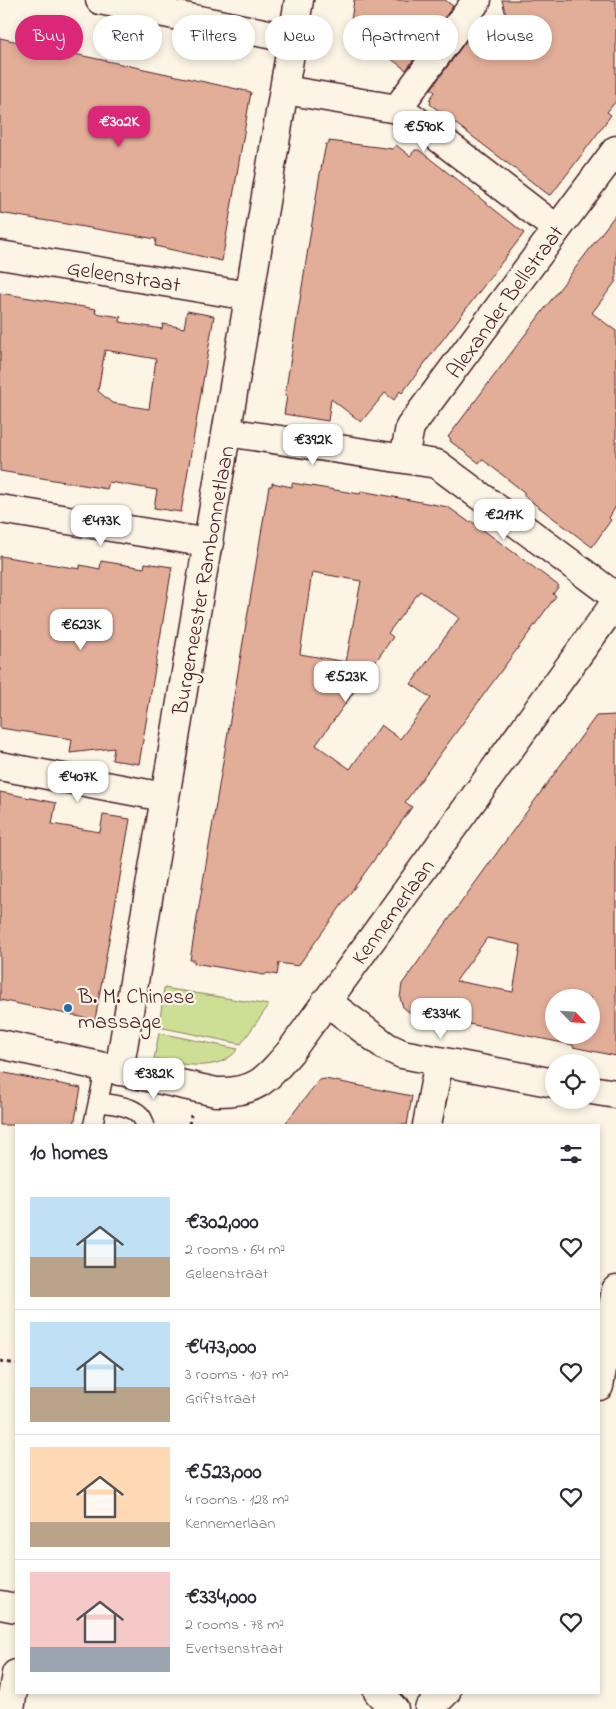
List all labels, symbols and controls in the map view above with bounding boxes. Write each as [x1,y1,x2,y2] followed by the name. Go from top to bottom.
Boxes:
[15,15,83,60] chip: Buy
[93,15,162,60] chip: Rent
[172,15,255,60] chip: Filters
[265,15,333,60] chip: New
[343,15,458,60] chip: Apartment
[468,15,552,60] chip: House
[84,106,154,148] pin: €302K
[99,110,139,134] text: €302K
[389,110,459,153] pin: €590K
[404,115,444,139] text: €590K
[440,219,573,386] street label: Alexander Bellstraat
[64,253,183,303] street label: Geleenstraat
[278,424,348,466] pin: €392K
[294,428,332,452] text: €392K
[165,443,245,719] street label: Burgemeester Rambonnetlaan
[469,498,539,541] pin: €217K
[485,503,523,527] text: €217K
[66,504,136,547] pin: €473K
[82,509,120,533] text: €473K
[46,608,116,651] pin: €623K
[61,613,101,637] text: €623K
[311,660,381,703] pin: €523K
[325,665,367,689] text: €523K
[43,760,113,803] pin: €407K
[58,765,98,789] text: €407K
[345,853,444,972] street label: Kennemerlaan
[77,982,195,1040] place label: B. M. Chinese massage
[545,989,600,1044] north arrow
[545,989,600,1109] map controls
[406,998,476,1040] pin: €334K
[62,1002,74,1014] marker: B. M. Chinese massage
[422,1002,460,1026] text: €334K
[545,1054,600,1109] button: locate
[119,1058,189,1100] pin: €382K
[134,1062,174,1086] text: €382K
[30,1139,108,1169] text: 10 homes
[557,1140,585,1168] icon: filters
[185,1208,259,1238] text: €302,000
[70,1217,130,1277] icon: home
[557,1233,585,1261] icon: heart
[185,1238,285,1262] text: 2 rooms · 64 m²
[185,1262,268,1286] text: Geleenstraat
[185,1333,256,1363] text: €473,000
[70,1342,130,1402] icon: home
[557,1358,585,1386] icon: heart
[185,1363,289,1387] text: 3 rooms · 107 m²
[185,1387,256,1411] text: Griftstraat
[185,1458,262,1488] text: €523,000
[70,1467,130,1527] icon: home
[557,1483,585,1511] icon: heart
[185,1488,289,1512] text: 4 rooms · 128 m²
[185,1512,275,1536] text: Kennemerlaan
[185,1583,256,1613] text: €334,000
[70,1592,130,1652] icon: home
[557,1608,585,1636] icon: heart
[185,1613,284,1637] text: 2 rooms · 78 m²
[185,1637,283,1661] text: Evertsenstraat

